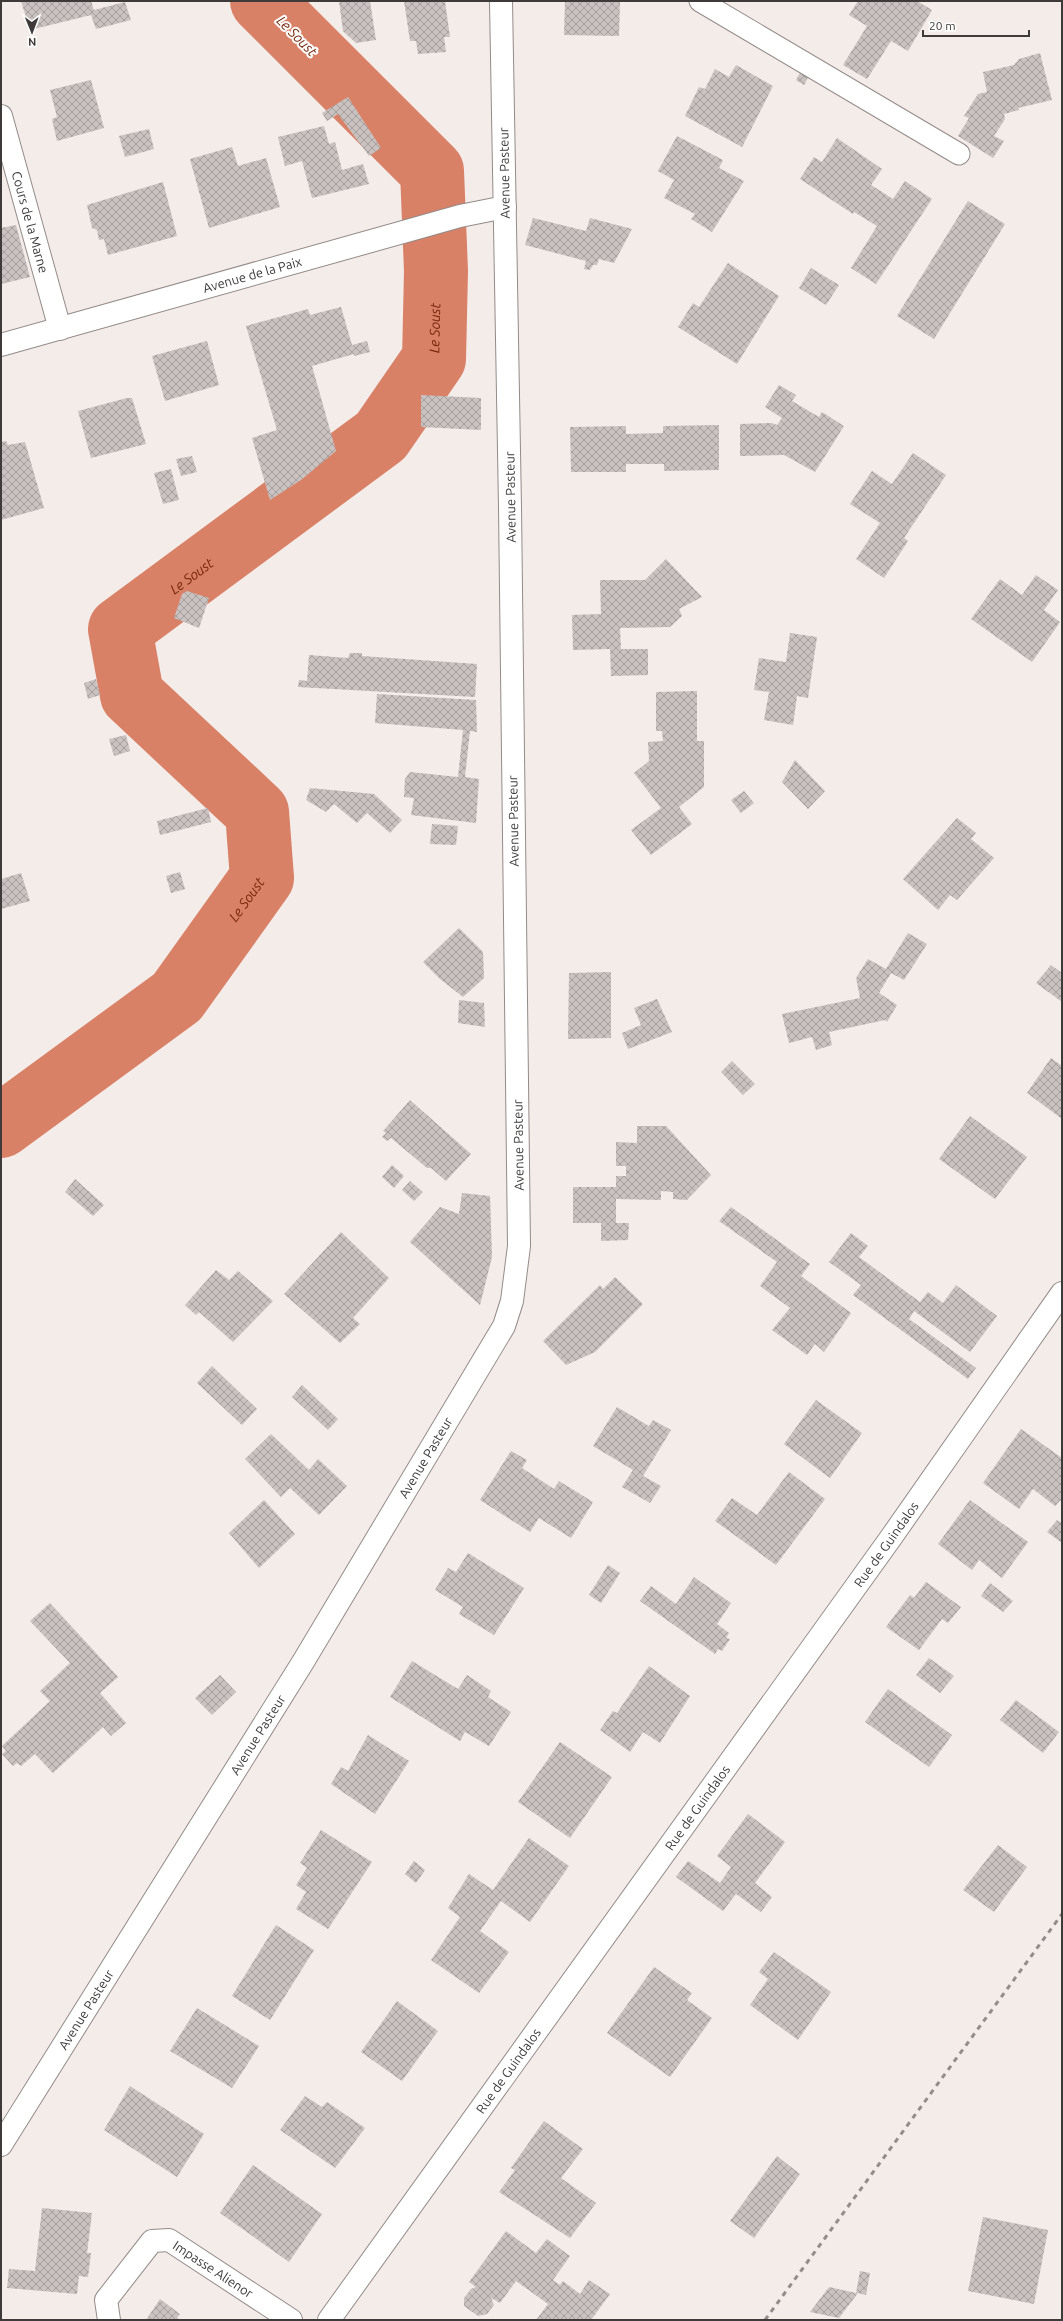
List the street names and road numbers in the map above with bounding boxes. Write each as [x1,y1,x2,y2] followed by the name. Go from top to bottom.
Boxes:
[496,127,512,219] street label: Avenue Pasteur
[10,170,51,274] street label: Cours de la Marne
[201,254,304,295] street label: Avenue de la Paix
[502,451,518,543] street label: Avenue Pasteur
[505,775,521,867] street label: Avenue Pasteur
[510,1099,526,1191] street label: Avenue Pasteur
[396,1415,455,1500] street label: Avenue Pasteur
[851,1499,921,1590] street label: Rue de Guindalos
[227,1692,288,1777] street label: Avenue Pasteur
[662,1762,733,1853] street label: Rue de Guindalos
[56,1967,116,2052] street label: Avenue Pasteur
[473,2025,543,2116] street label: Rue de Guindalos
[171,2238,256,2300] street label: Impasse Alienor

